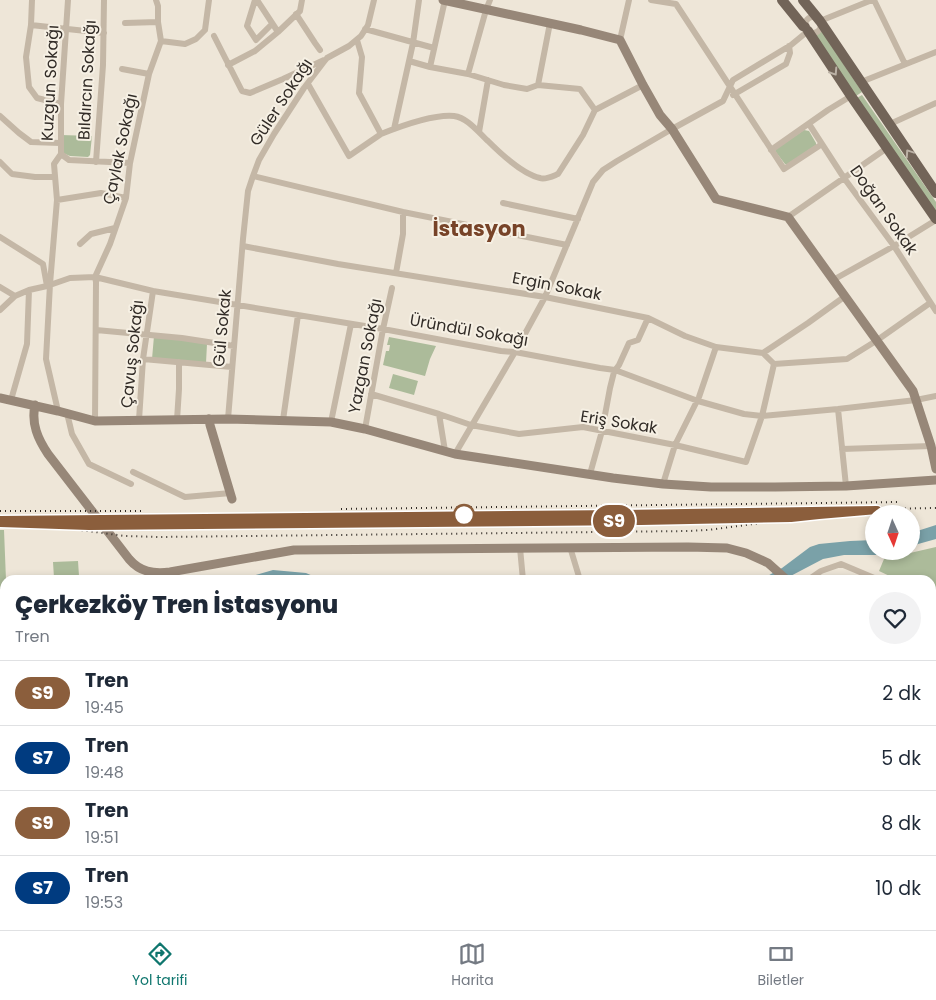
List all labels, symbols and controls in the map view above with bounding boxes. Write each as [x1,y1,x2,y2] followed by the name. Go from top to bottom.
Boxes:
[72,19,102,141] street label: Bıldırcın Sokağı
[35,24,65,142] street label: Kuzgun Sokağı
[244,54,318,150] street label: Güler Sokağı
[828,66,838,75] one-way arrow
[97,91,143,207] street label: Çaylak Sokağı
[906,149,915,158] one-way arrow
[845,161,924,260] street label: Doğan Sokak
[432,214,526,243] district label: İstasyon
[510,266,604,306] street label: Ergin Sokak
[207,287,237,368] street label: Gül Sokak
[343,296,387,416] street label: Yazgan Sokağı
[115,299,149,409] street label: Çavuş Sokağı
[408,308,530,352] street label: Üründül Sokağı
[579,405,660,440] street label: Eriş Sokak
[453,504,475,526] unlabelled marker
[592,505,636,537] line badge: S9
[865,505,920,560] north arrow
[865,505,920,560] map controls
[603,508,625,533] text: S9
[15,588,338,621] text: Çerkezköy Tren İstasyonu
[869,592,921,644] button: heart
[15,625,50,648] text: Tren
[85,667,129,694] text: Tren
[31,680,54,705] text: S9
[882,680,921,707] text: 2 dk
[85,696,124,719] text: 19:45
[85,732,129,759] text: Tren
[32,745,53,770] text: S7
[881,745,921,772] text: 5 dk
[85,761,124,784] text: 19:48
[85,797,129,824] text: Tren
[31,810,54,835] text: S9
[881,810,921,837] text: 8 dk
[85,826,119,849] text: 19:51
[85,862,129,889] text: Tren
[32,875,53,900] text: S7
[875,875,921,902] text: 10 dk
[85,891,123,914] text: 19:53
[132,940,188,991] tab: Yol tarifi
[451,940,494,991] tab: Harita
[757,940,804,991] tab: Biletler

